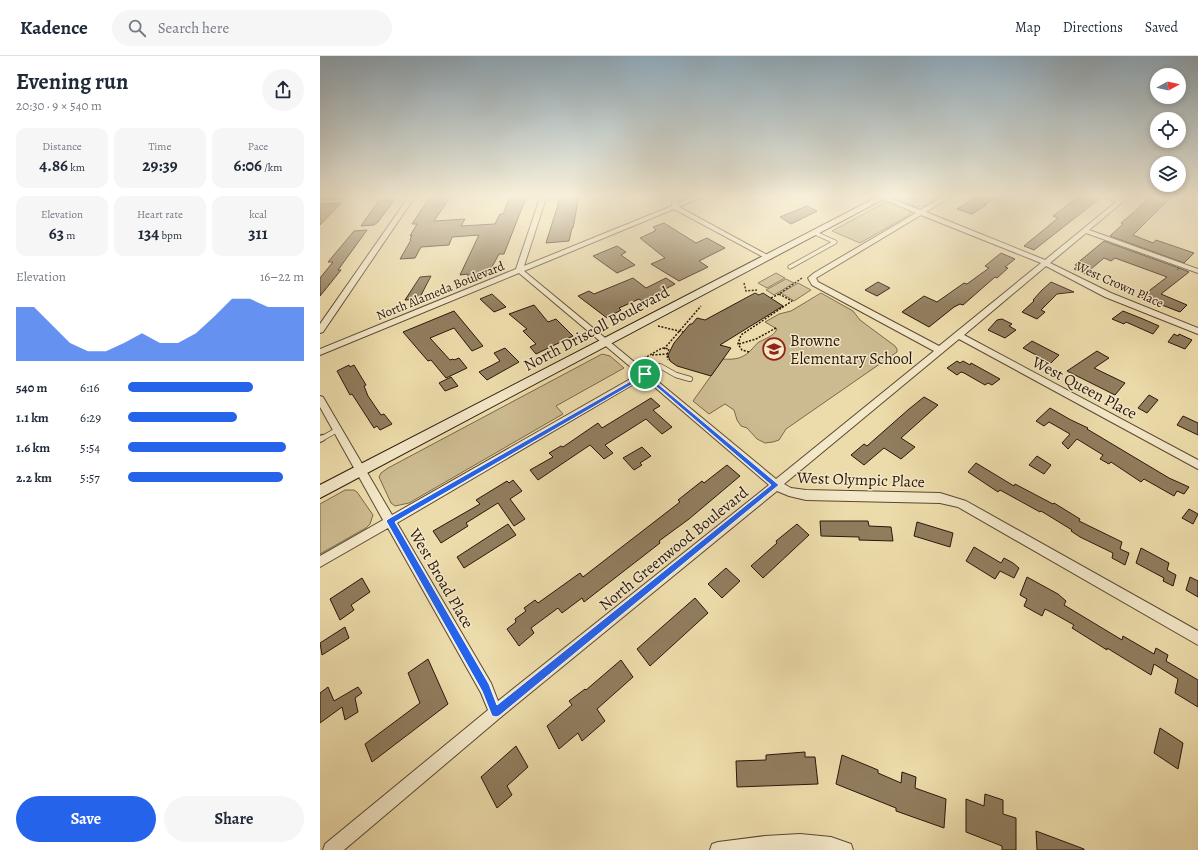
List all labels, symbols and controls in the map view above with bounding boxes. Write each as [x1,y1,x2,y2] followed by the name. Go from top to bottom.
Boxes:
[112,10,392,46] search box
[20,15,88,41] text: Kadence
[126,17,148,39] icon: search
[158,18,229,38] text: Search here
[1015,18,1041,37] text: Map
[1063,18,1123,37] text: Directions
[1145,18,1178,37] text: Saved
[16,67,128,97] text: Evening run
[1150,68,1186,104] north arrow
[1150,68,1186,192] map controls
[262,69,304,111] button: share
[16,97,102,114] text: 20:30 · 9 × 540 m
[1150,112,1186,148] button: locate
[42,139,82,154] text: Distance
[149,139,171,154] text: Time
[248,139,268,154] text: Pace
[39,154,68,177] text: 4.86
[142,154,178,177] text: 29:39
[234,154,262,177] text: 6:06
[1150,156,1186,192] button: layers
[68,160,85,175] text: km
[262,160,282,175] text: /km
[41,207,83,222] text: Elevation
[137,207,183,222] text: Heart rate
[249,207,267,222] text: kcal
[49,222,64,245] text: 63
[138,222,159,245] text: 134
[248,222,268,245] text: 311
[64,228,75,243] text: m
[159,228,182,243] text: bpm
[374,257,507,324] street label: North Alameda Boulevard
[1072,257,1167,311] street label: West Crown Place
[16,268,66,285] text: Elevation
[260,268,304,285] text: 16–22 m
[520,281,674,377] street label: North Driscoll Boulevard
[790,330,913,370] place label: Browne Elementary School
[761,336,787,362] school or university icon: Browne Elementary School
[1027,351,1141,425] street label: West Queen Place
[628,357,662,391] pin
[634,363,656,385] icon: arrive
[16,379,47,396] text: 540 m
[80,379,100,396] text: 6:16
[16,409,49,426] text: 1.1 km
[80,409,101,426] text: 6:29
[16,439,50,456] text: 1.6 km
[80,439,100,456] text: 5:54
[796,467,925,493] street label: West Olympic Place
[16,469,52,486] text: 2.2 km
[80,469,100,486] text: 5:57
[594,481,753,616] street label: North Greenwood Boulevard
[403,524,479,633] street label: West Broad Place
[16,796,156,842] button: Save
[164,796,304,842] button: Share

